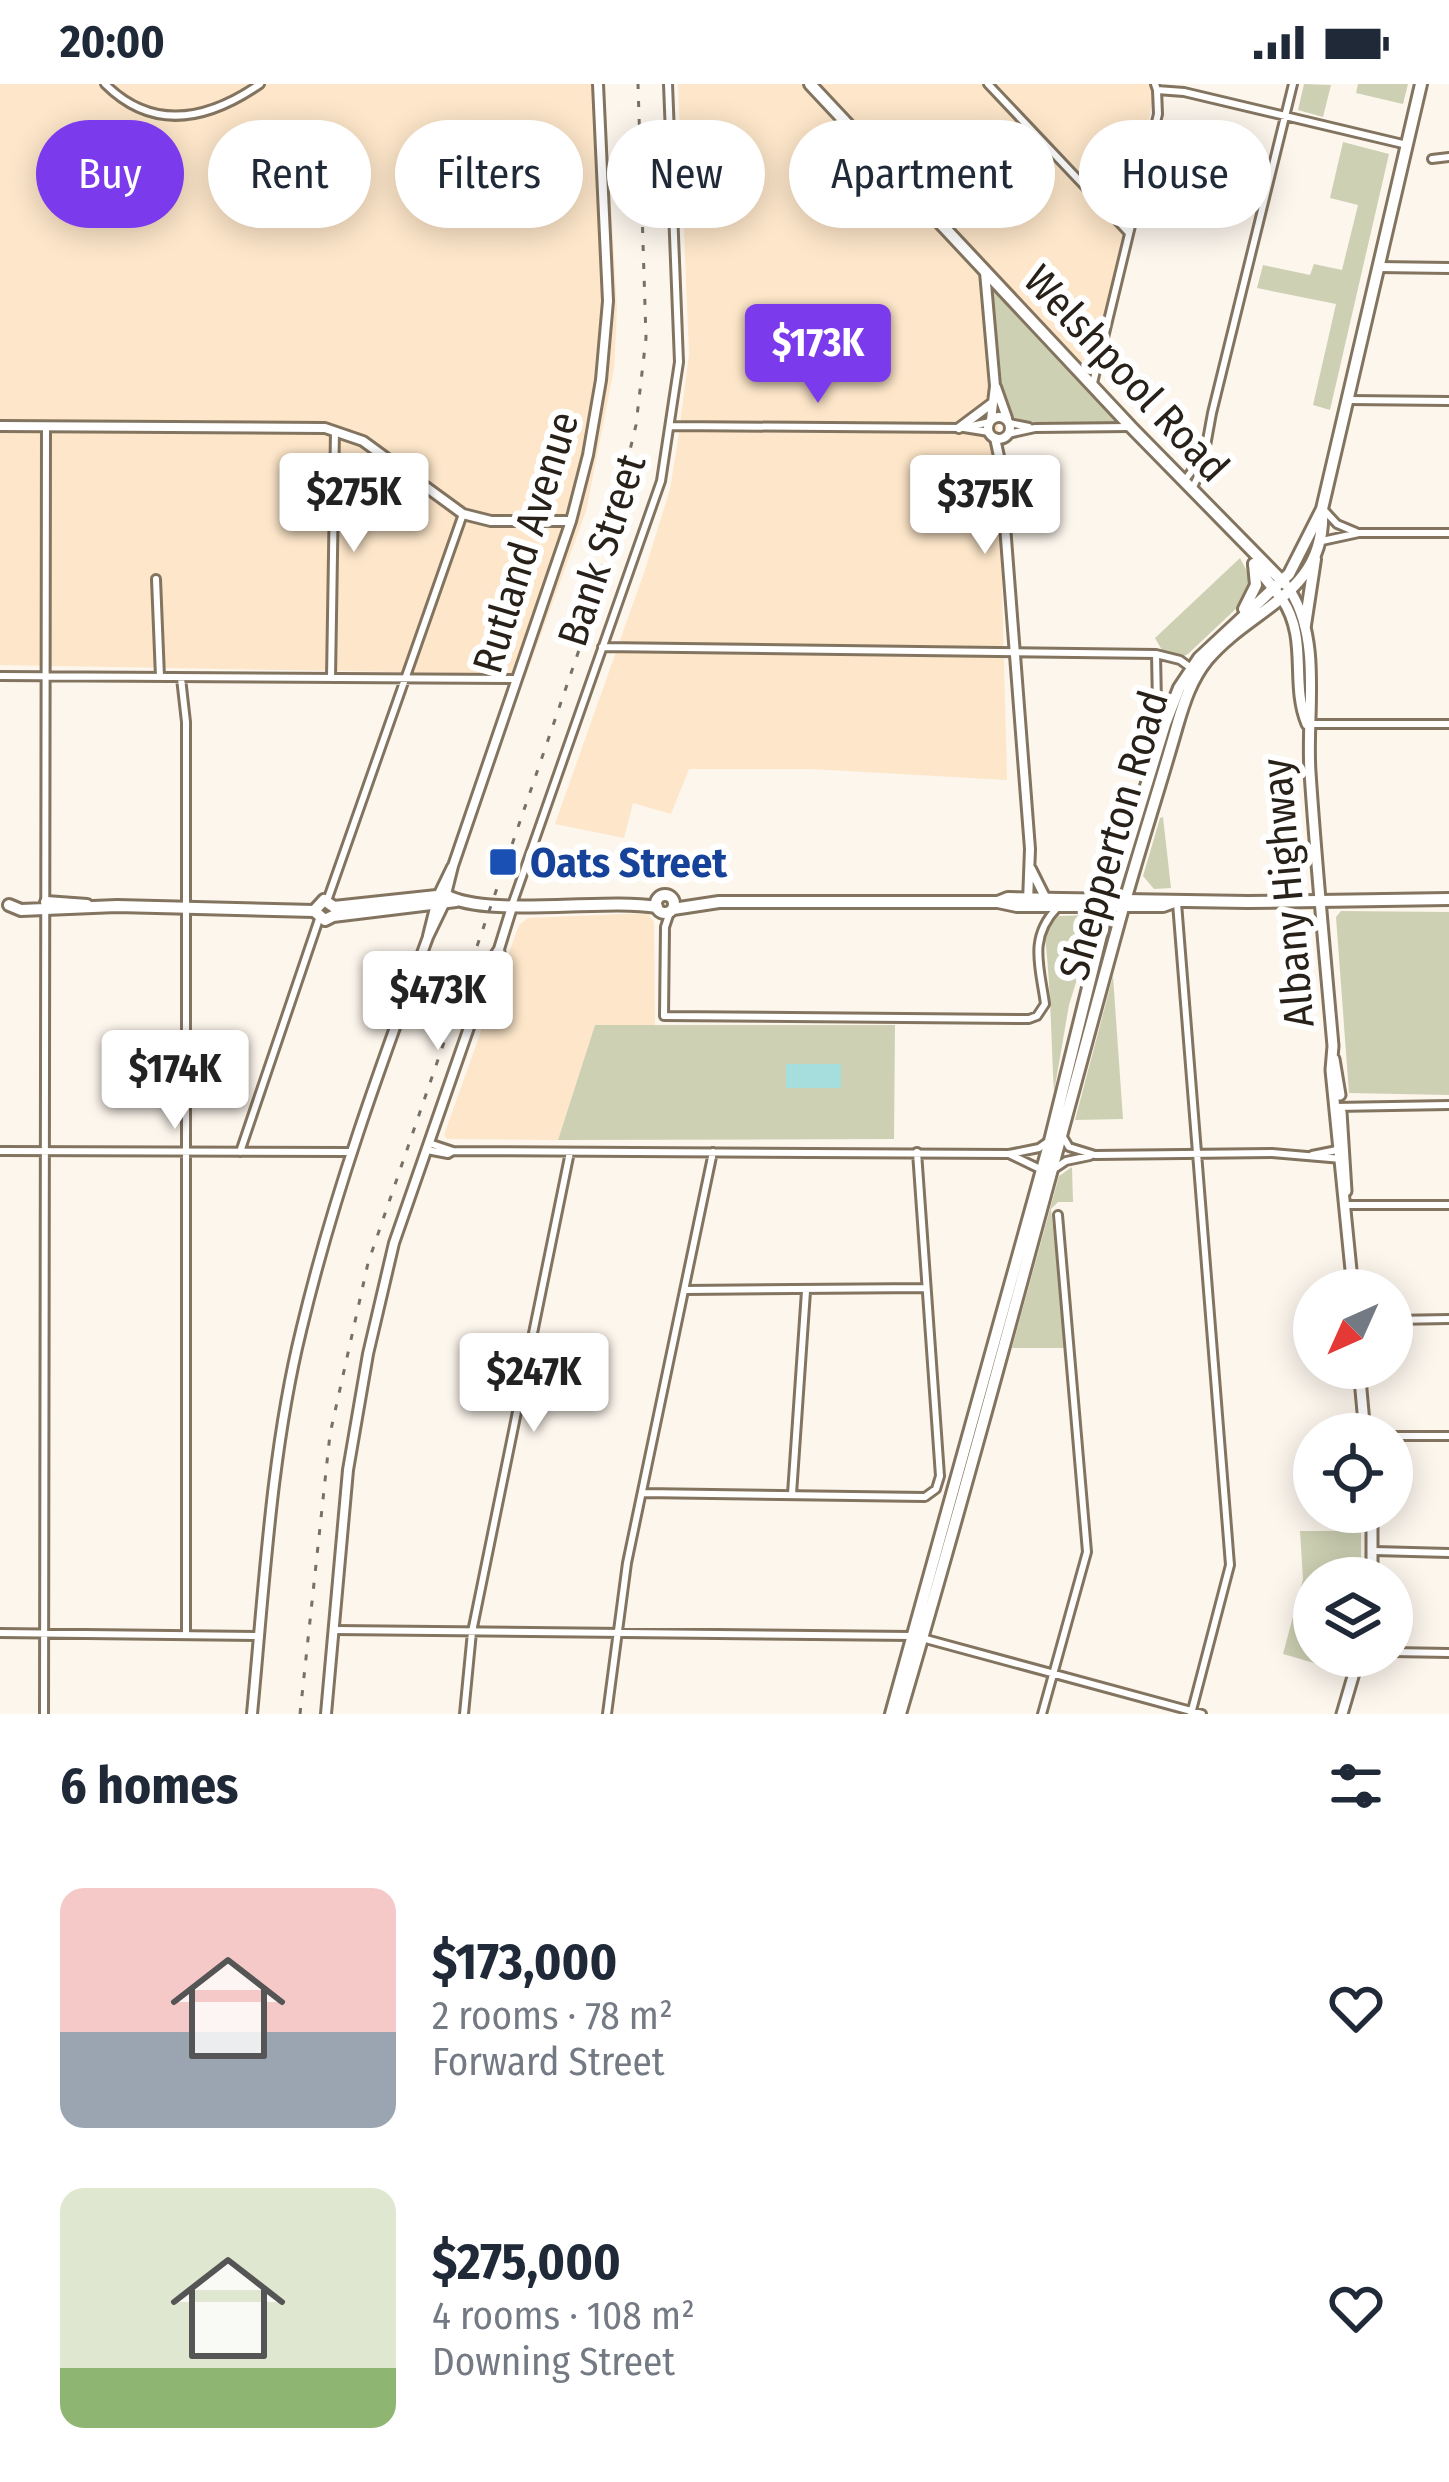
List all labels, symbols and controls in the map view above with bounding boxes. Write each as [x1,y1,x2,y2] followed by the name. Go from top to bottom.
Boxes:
[60,15,165,69] text: 20:00
[36,120,184,228] chip: Buy
[208,120,371,228] chip: Rent
[395,120,583,228] chip: Filters
[607,120,765,228] chip: New
[789,120,1055,228] chip: Apartment
[1079,120,1271,228] chip: House
[1013,255,1239,492] street label: Welshpool Road
[734,304,902,406] pin: $173K
[772,320,864,366] text: $173K
[463,406,589,679] street label: Rutland Avenue
[548,448,656,652] street label: Bank Street
[270,453,438,555] pin: $275K
[901,455,1069,557] pin: $375K
[307,469,401,515] text: $275K
[937,471,1033,517] text: $375K
[1049,685,1179,985] street label: Shepperton Road
[1251,756,1325,1029] street label: Albany Highway
[530,838,728,888] place label: Oats Street
[487,846,519,878] marker: Oats Street
[354,951,522,1053] pin: $473K
[390,967,486,1013] text: $473K
[91,1030,259,1132] pin: $174K
[129,1046,221,1092] text: $174K
[1293,1269,1413,1389] north arrow
[1293,1269,1413,1677] map controls
[450,1333,618,1435] pin: $247K
[487,1349,581,1395] text: $247K
[1293,1413,1413,1533] button: locate
[1293,1557,1413,1677] button: layers
[1323,1753,1389,1819] icon: filters
[60,1755,238,1817] text: 6 homes
[432,1931,617,1993] text: $173,000
[156,1936,300,2080] icon: home
[1323,1975,1389,2041] icon: heart
[432,1993,673,2039] text: 2 rooms · 78 m²
[432,2039,664,2085] text: Forward Street
[432,2231,621,2293] text: $275,000
[156,2236,300,2380] icon: home
[1323,2275,1389,2341] icon: heart
[432,2293,695,2339] text: 4 rooms · 108 m²
[432,2339,675,2385] text: Downing Street

